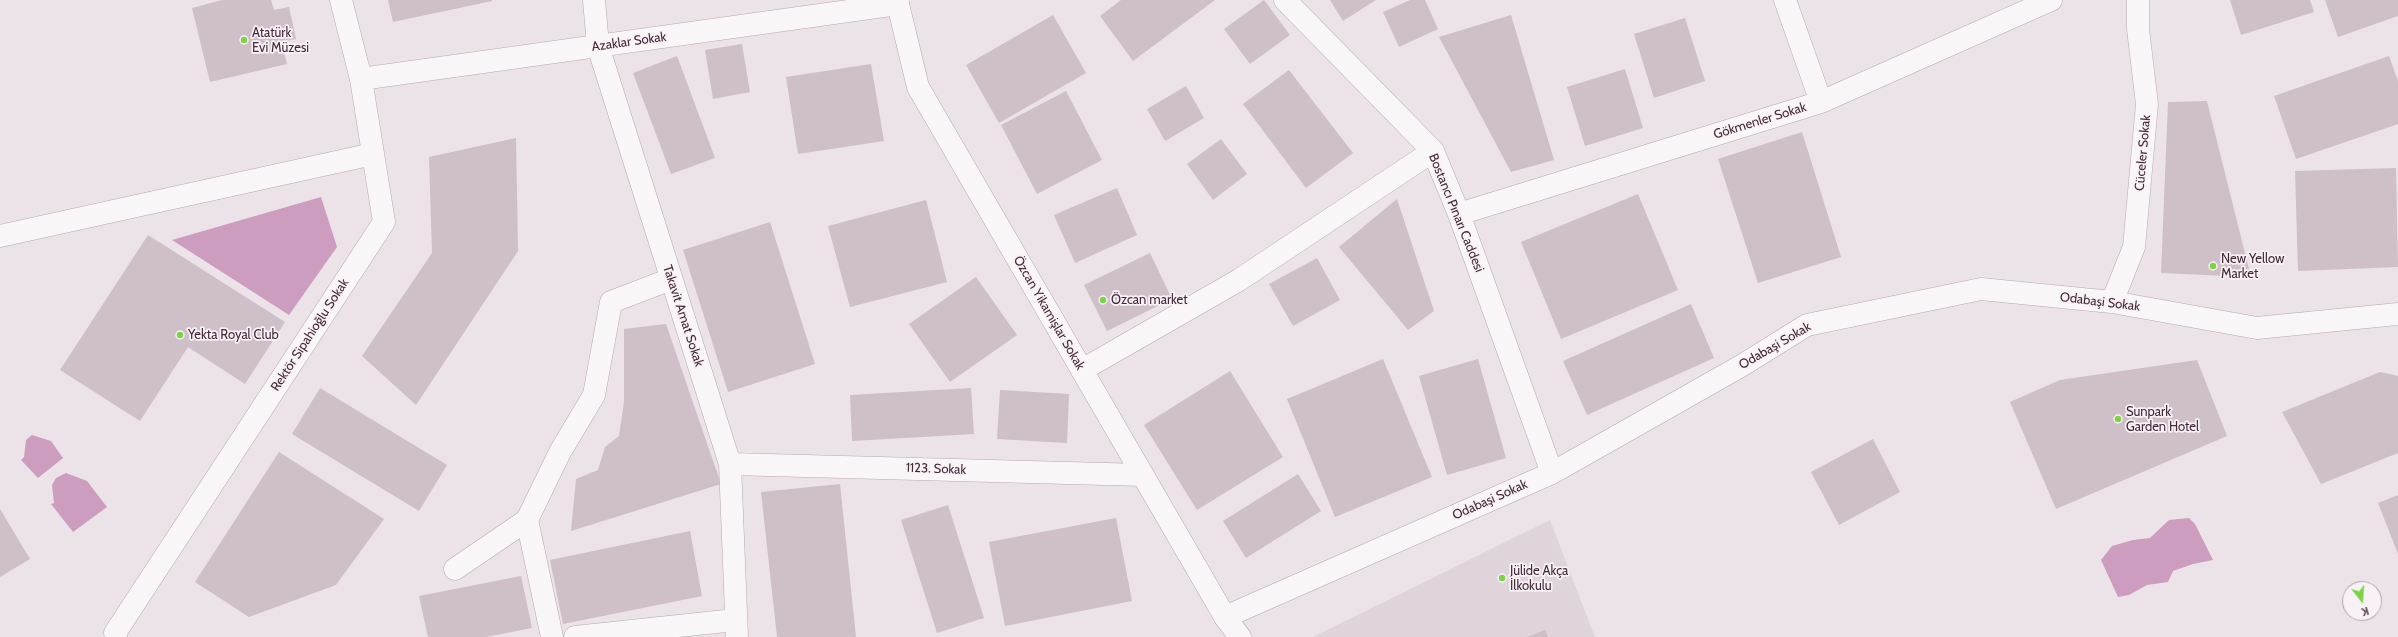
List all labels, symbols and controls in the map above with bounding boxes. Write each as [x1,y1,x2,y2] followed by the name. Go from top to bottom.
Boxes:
[252,25,309,56] place label: Atatürk Evi Müzesi
[591,29,667,55] street label: Azaklar Sokak
[239,35,249,45] marker: Atatürk Evi Müzesi
[1712,99,1808,143] street label: Gökmenler Sokak
[2132,114,2154,192] street label: Cüceler Sokak
[1425,151,1487,275] street label: Bostancı Pınarı Caddesi
[2221,251,2284,282] place label: New Yellow Market
[1010,253,1088,373] street label: Özcan Yikamişlar Sokak
[2208,261,2218,271] marker: New Yellow Market
[659,263,707,369] street label: Takavit Amat Sokak
[268,276,352,394] street label: Rektör Sipahioğlu Sokak
[2059,289,2141,315] street label: Odabaşi Sokak
[1111,292,1188,308] place label: Özcan market
[1098,295,1108,305] marker: Özcan market
[1736,319,1814,373] street label: Odabaşi Sokak
[188,327,279,343] place label: Yekta Royal Club
[175,330,185,340] marker: Yekta Royal Club
[2126,404,2199,435] place label: Sunpark Garden Hotel
[2113,414,2123,424] marker: Sunpark Garden Hotel
[905,460,967,478] street label: 1123. Sokak
[1450,477,1530,523] street label: Odabaşi Sokak
[1510,563,1568,594] place label: Jülide Akça İlkokulu
[1497,573,1507,583] marker: Jülide Akça İlkokulu
[2342,581,2382,621] north arrow
[2360,604,2371,619] text: K

